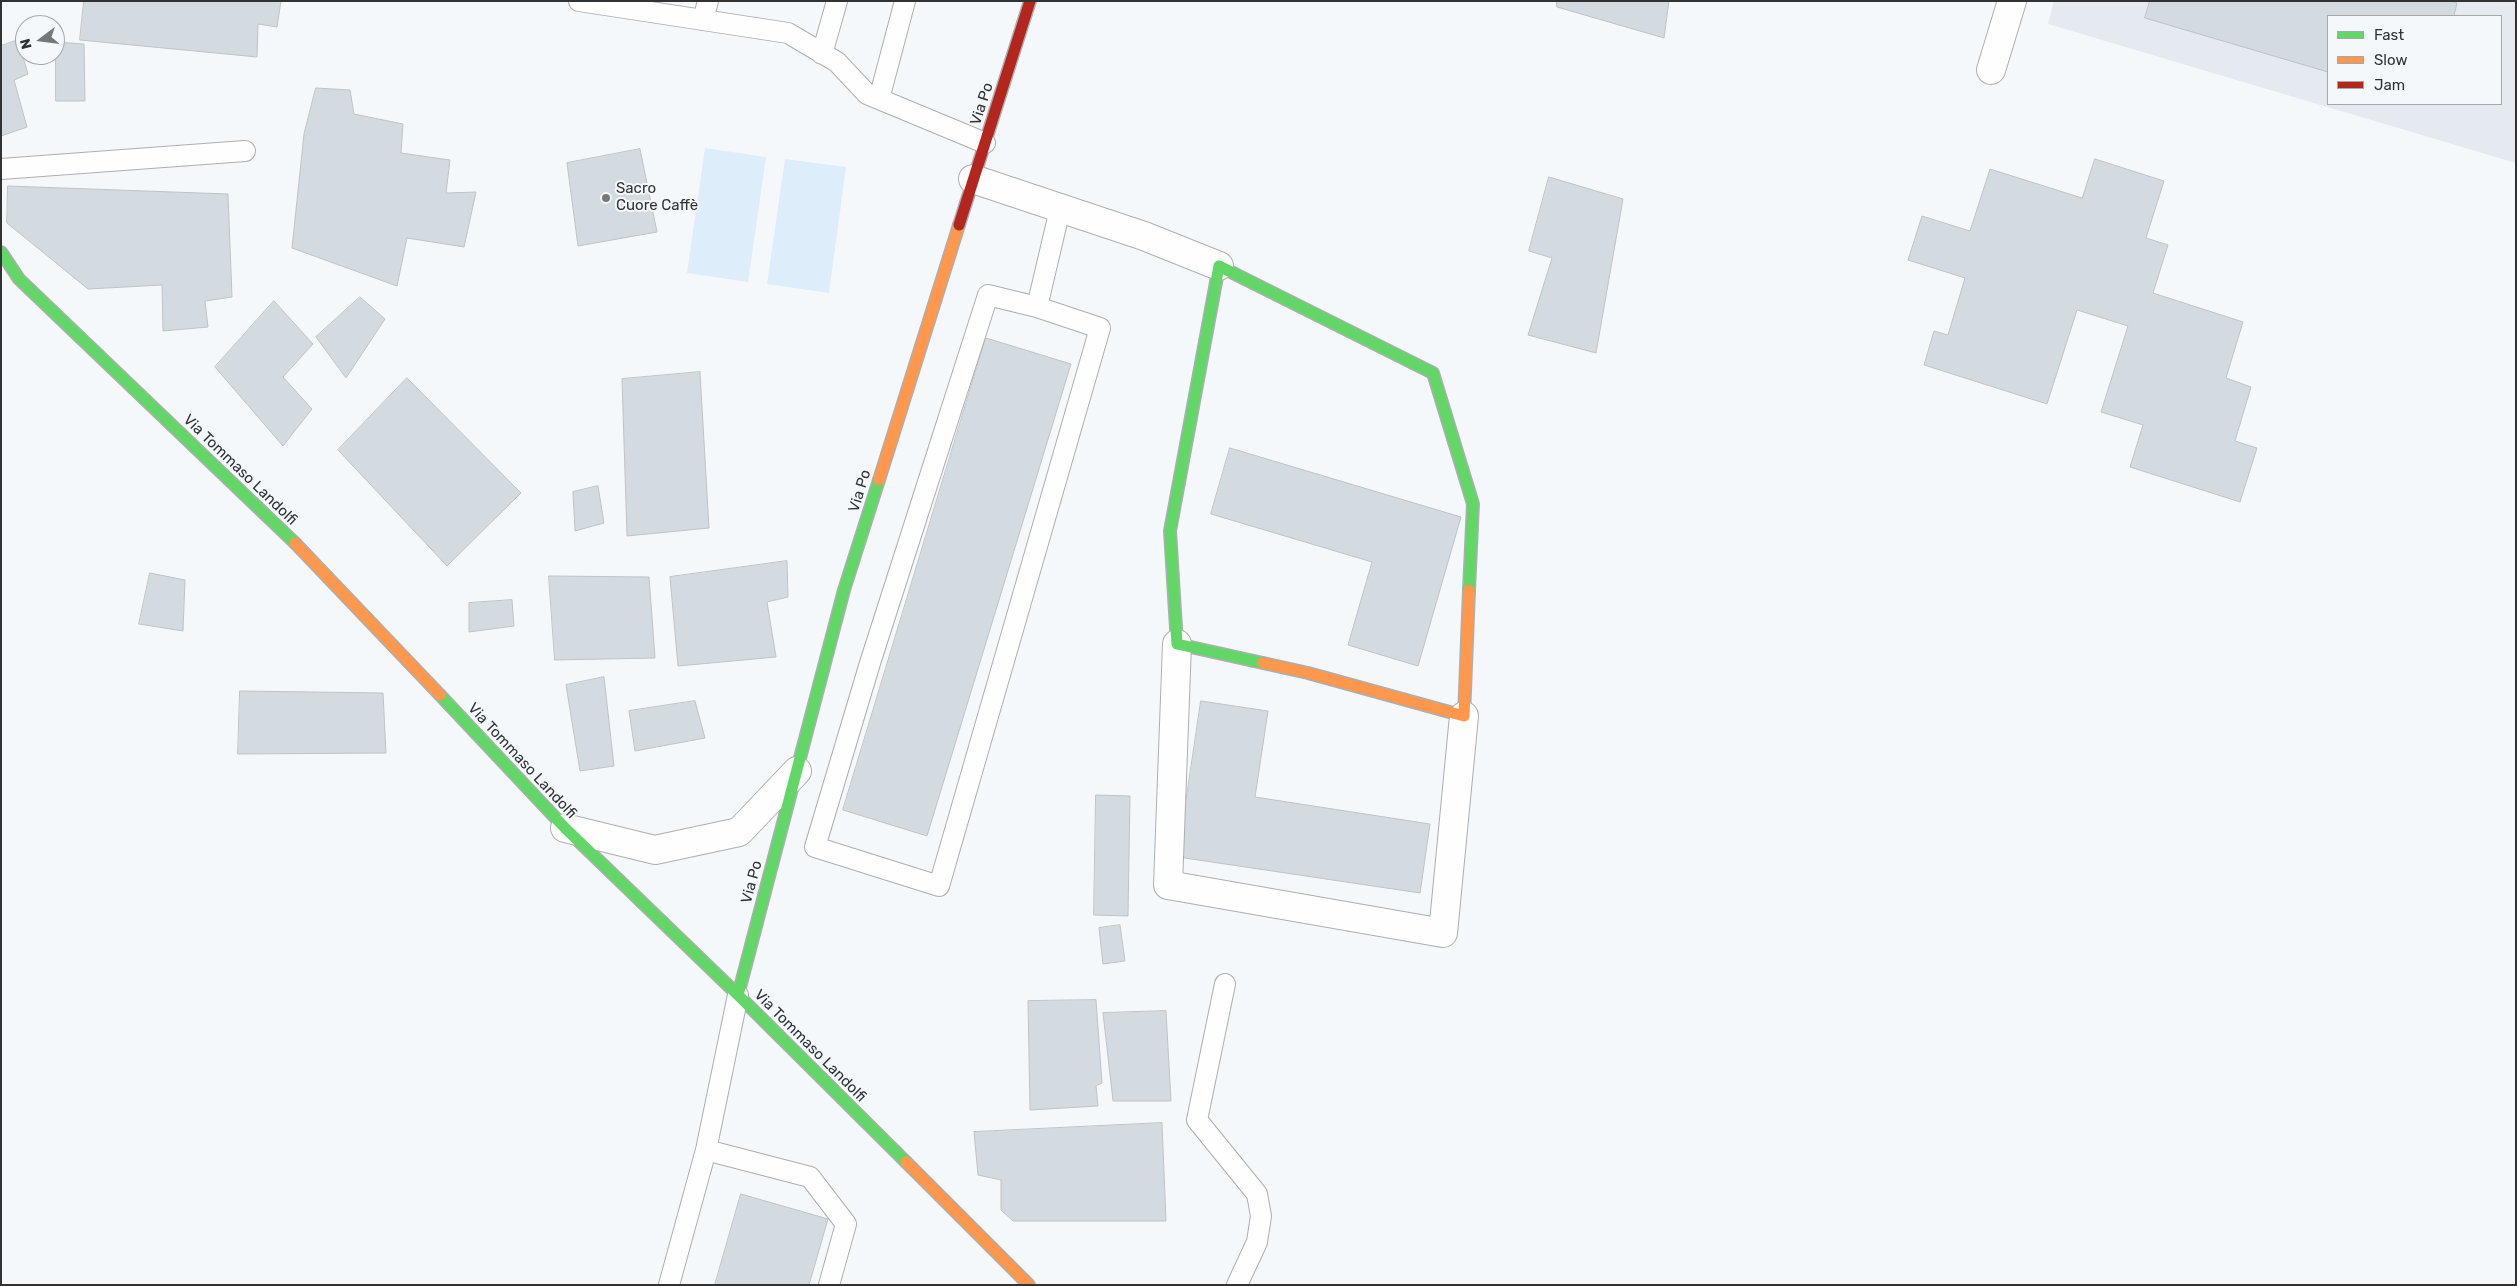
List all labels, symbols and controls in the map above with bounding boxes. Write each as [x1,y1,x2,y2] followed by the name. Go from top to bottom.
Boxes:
[15,15,65,65] north arrow
[2327,15,2502,105] legend
[2374,26,2404,44] text: Fast
[16,37,36,51] text: N
[2374,51,2407,69] text: Slow
[2374,76,2405,94] text: Jam
[967,81,997,127] street label: Via Po
[616,180,698,215] place label: Sacro Cuore Caffè
[600,192,612,204] marker: Sacro Cuore Caffè
[179,411,301,529] street label: Via Tommaso Landolfi
[845,468,875,514] street label: Via Po
[464,700,580,822] street label: Via Tommaso Landolfi
[738,859,766,905] street label: Via Po
[750,986,870,1106] street label: Via Tommaso Landolfi

